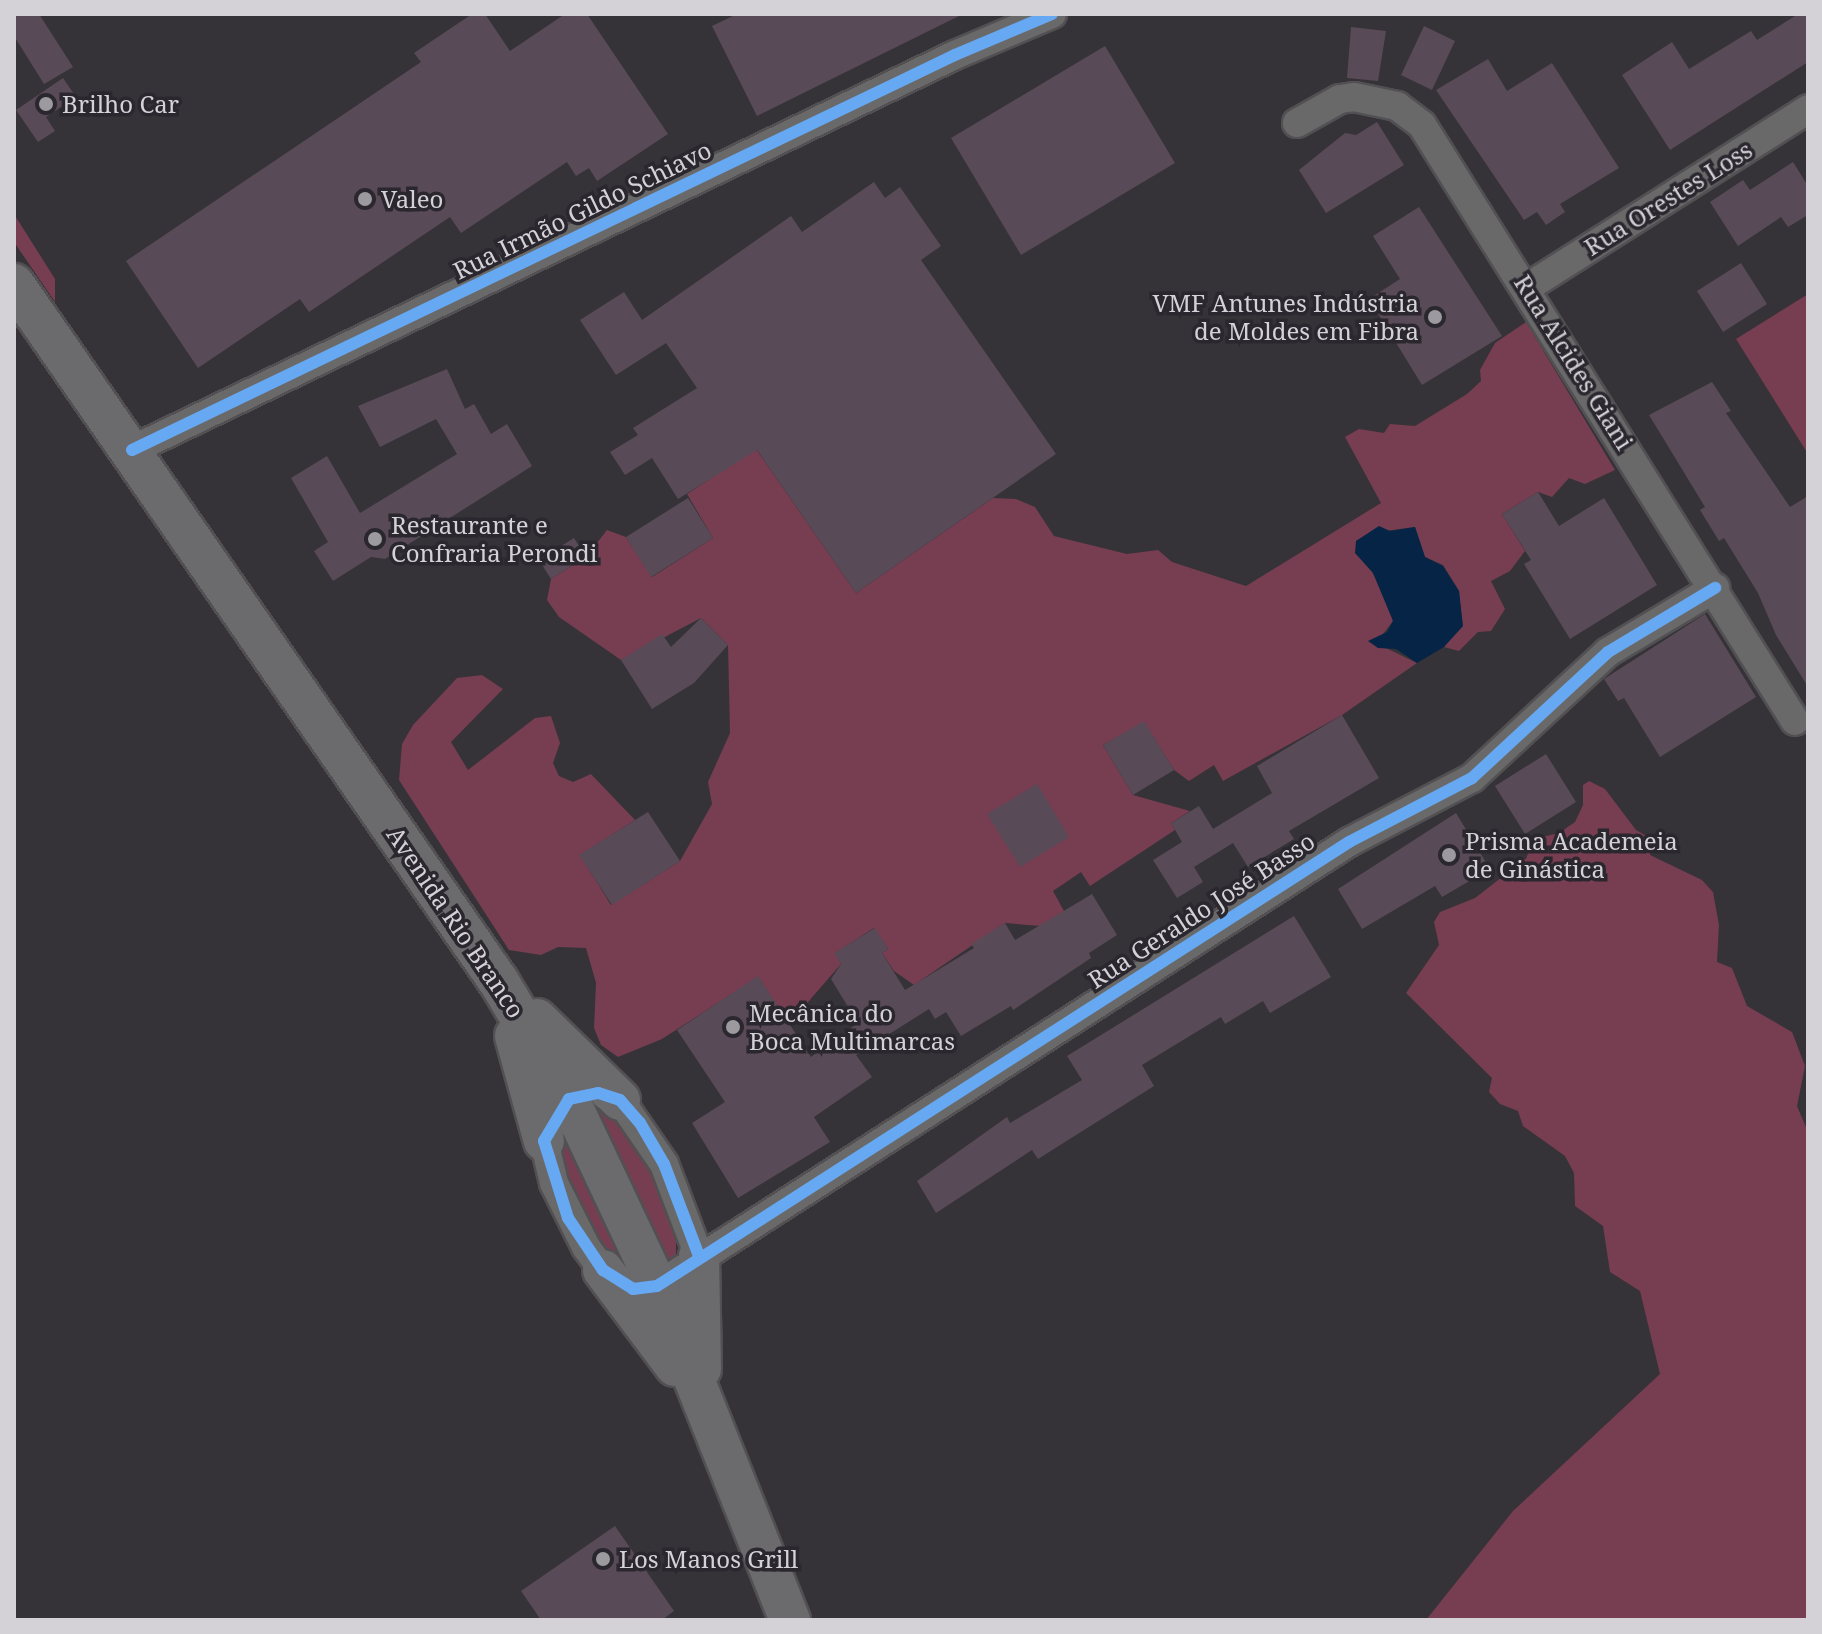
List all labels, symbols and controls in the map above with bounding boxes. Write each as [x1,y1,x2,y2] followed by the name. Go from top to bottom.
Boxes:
[62,90,179,118] place label: Brilho Car
[37,95,55,113] marker: Brilho Car
[448,135,716,285] street label: Rua Irmão Gildo Schiavo
[1579,135,1757,261] street label: Rua Orestes Loss
[381,185,443,213] place label: Valeo
[356,190,374,208] marker: Valeo
[1509,269,1639,455] street label: Rua Alcides Giani
[1152,289,1419,345] place label: VMF Antunes Indústria de Moldes em Fibra
[1426,308,1444,326] marker: VMF Antunes Indústria de Moldes em Fibra
[391,511,597,567] place label: Restaurante e Confraria Perondi
[366,530,384,548] marker: Restaurante e Confraria Perondi
[381,821,531,1023] street label: Avenida Rio Branco
[1082,826,1320,994] street label: Rua Geraldo José Basso
[1465,827,1678,883] place label: Prisma Academeia de Ginástica
[1440,846,1458,864] marker: Prisma Academeia de Ginástica
[749,999,955,1055] place label: Mecânica do Boca Multimarcas
[724,1018,742,1036] marker: Mecânica do Boca Multimarcas
[619,1545,798,1573] place label: Los Manos Grill
[594,1550,612,1568] marker: Los Manos Grill

